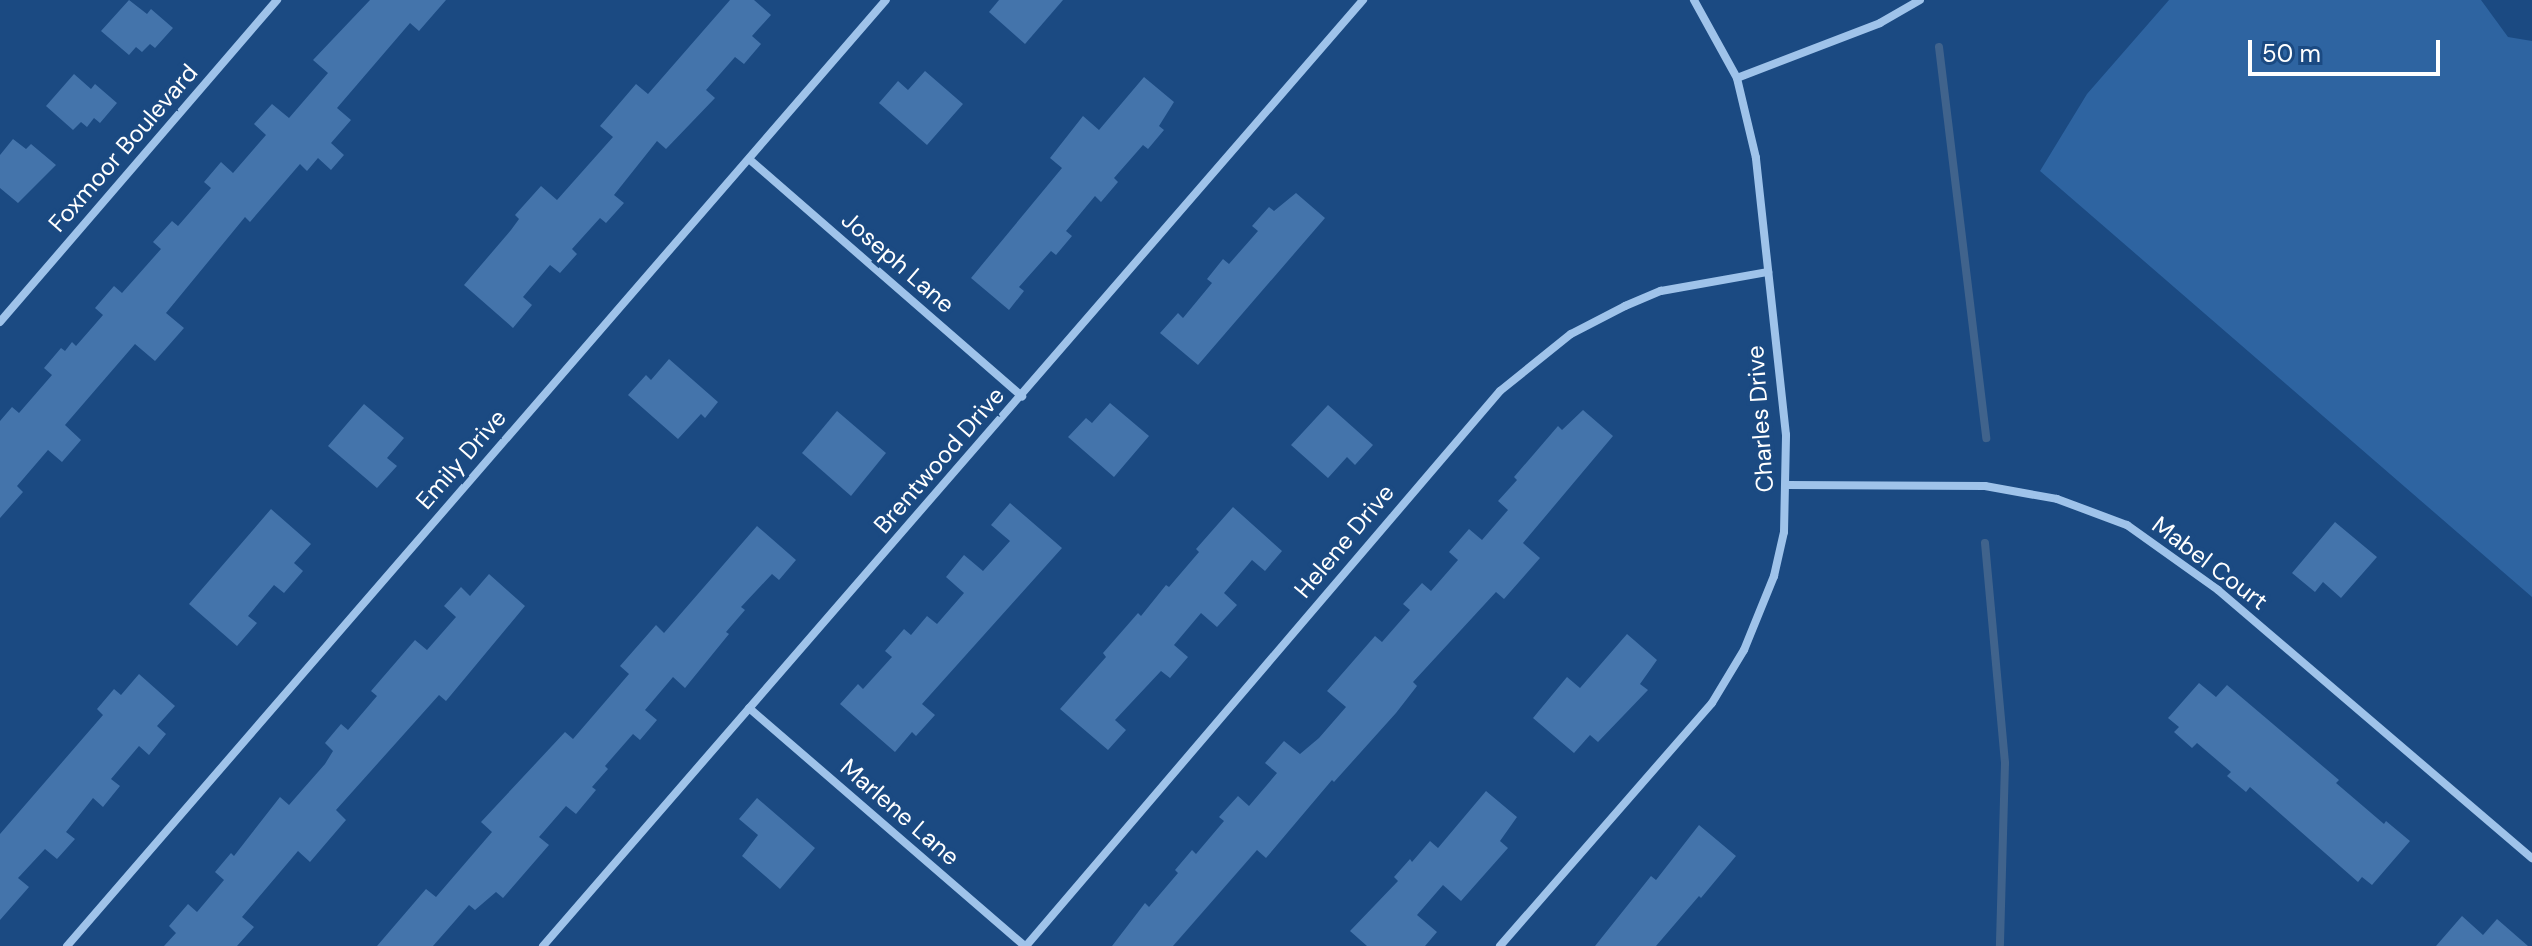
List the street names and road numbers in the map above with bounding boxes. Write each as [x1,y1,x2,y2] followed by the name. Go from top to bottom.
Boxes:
[42,58,204,238] street label: Foxmoor Boulevard
[836,205,960,319] street label: Joseph Lane
[1741,345,1779,493] street label: Charles Drive
[868,381,1010,539] street label: Brentwood Drive
[410,403,512,515] street label: Emily Drive
[1288,478,1400,604] street label: Helene Drive
[2147,510,2273,616] street label: Mabel Court
[835,753,965,871] street label: Marlene Lane

